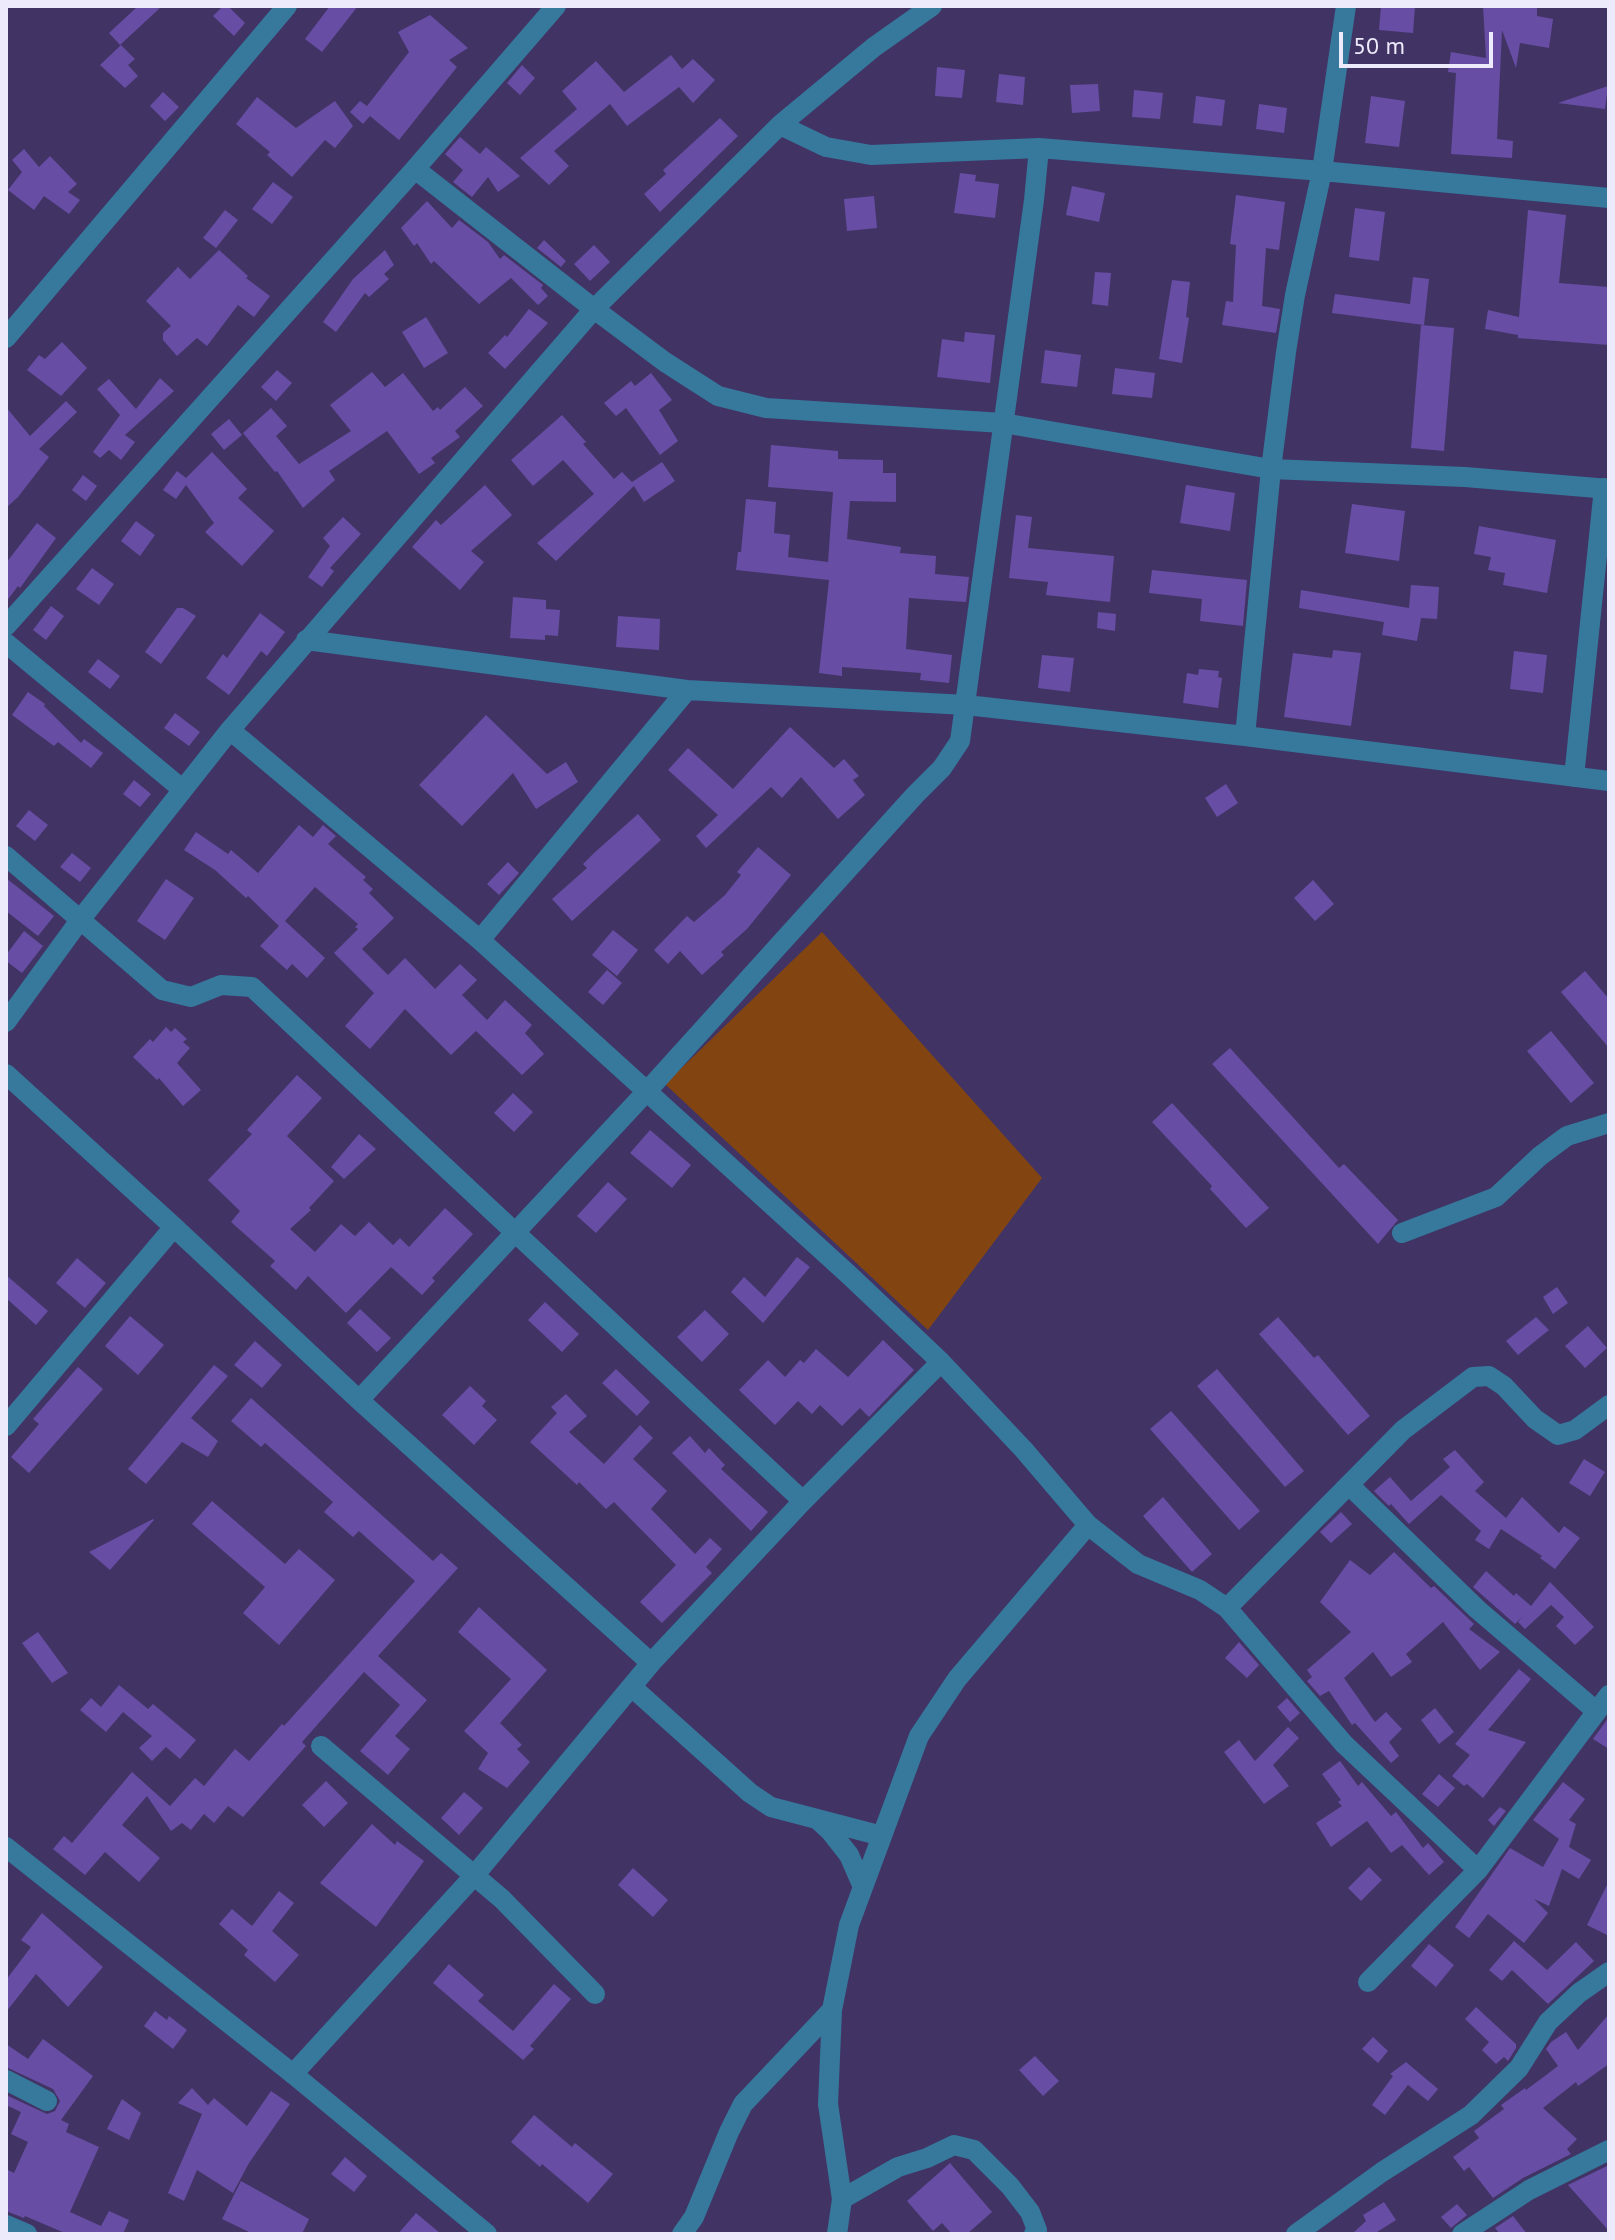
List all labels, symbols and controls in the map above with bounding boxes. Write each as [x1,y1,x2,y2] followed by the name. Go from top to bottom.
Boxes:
[1343,16,1497,66] scale bar
[1353,30,1405,61] text: 50 m

